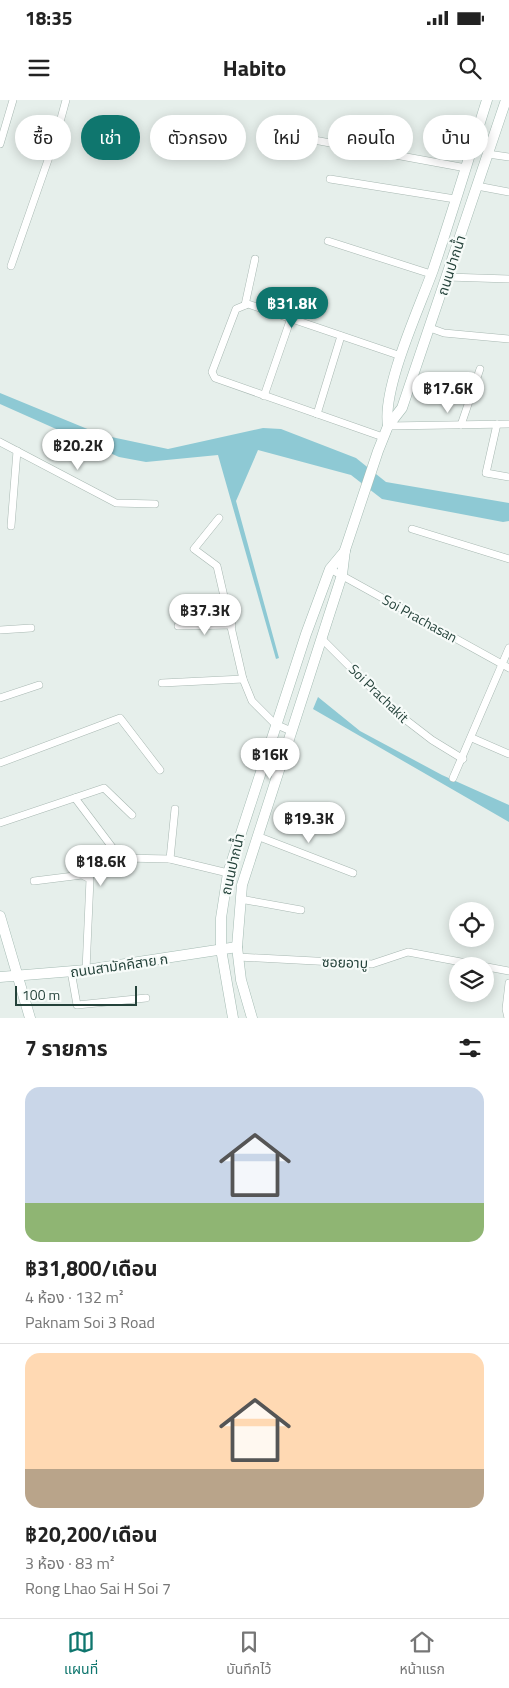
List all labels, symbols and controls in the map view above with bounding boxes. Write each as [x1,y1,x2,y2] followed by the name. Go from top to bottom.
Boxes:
[25,3,72,32] text: 18:35
[223,51,286,85] text: Habito
[25,54,53,82] icon: menu
[456,54,484,82] icon: search
[15,115,71,160] chip: ซื้อ
[81,115,140,160] chip: เช่า
[150,115,246,160] chip: ตัวกรอง
[256,115,318,160] chip: ใหม่
[328,115,413,160] chip: คอนโด
[423,115,488,160] chip: บ้าน
[431,232,471,298] street label: ถนนปากน้ำ
[251,286,333,329] pin: ฿31.8K
[267,291,317,315] text: ฿31.8K
[407,372,489,414] pin: ฿17.6K
[423,376,473,400] text: ฿17.6K
[37,428,119,471] pin: ฿20.2K
[53,433,103,457] text: ฿20.2K
[379,589,461,647] street label: Soi Prachasan
[164,594,246,636] pin: ฿37.3K
[180,598,230,622] text: ฿37.3K
[344,659,414,727] street label: Soi Prachakit
[240,738,300,780] pin: ฿16K
[252,742,288,766] text: ฿16K
[268,802,350,844] pin: ฿19.3K
[284,806,334,830] text: ฿19.3K
[215,831,249,897] street label: ถนนปากน้ำ
[60,844,142,887] pin: ฿18.6K
[76,849,126,873] text: ฿18.6K
[449,902,494,1002] map controls
[449,902,494,947] button: locate
[69,948,169,982] street label: ถนนสามัคคีสาย ก
[321,951,369,973] street label: ซอยอาบู
[449,957,494,1002] button: layers
[15,983,138,1006] scale bar
[22,984,60,1005] text: 100 m
[25,1032,108,1064] text: 7 รายการ
[456,1034,484,1062] icon: filters
[210,1120,300,1210] icon: home
[25,1252,158,1284] text: ฿31,800/เดือน
[25,1285,123,1309] text: 4 ห้อง · 132 m²
[25,1310,155,1334] text: Paknam Soi 3 Road
[210,1385,300,1475] icon: home
[25,1518,158,1550] text: ฿20,200/เดือน
[25,1551,114,1575] text: 3 ห้อง · 83 m²
[25,1576,171,1600] text: Rong Lhao Sai H Soi 7
[64,1628,98,1680] tab: แผนที่
[226,1628,271,1680] tab: บันทึกไว้
[399,1628,445,1680] tab: หน้าแรก

